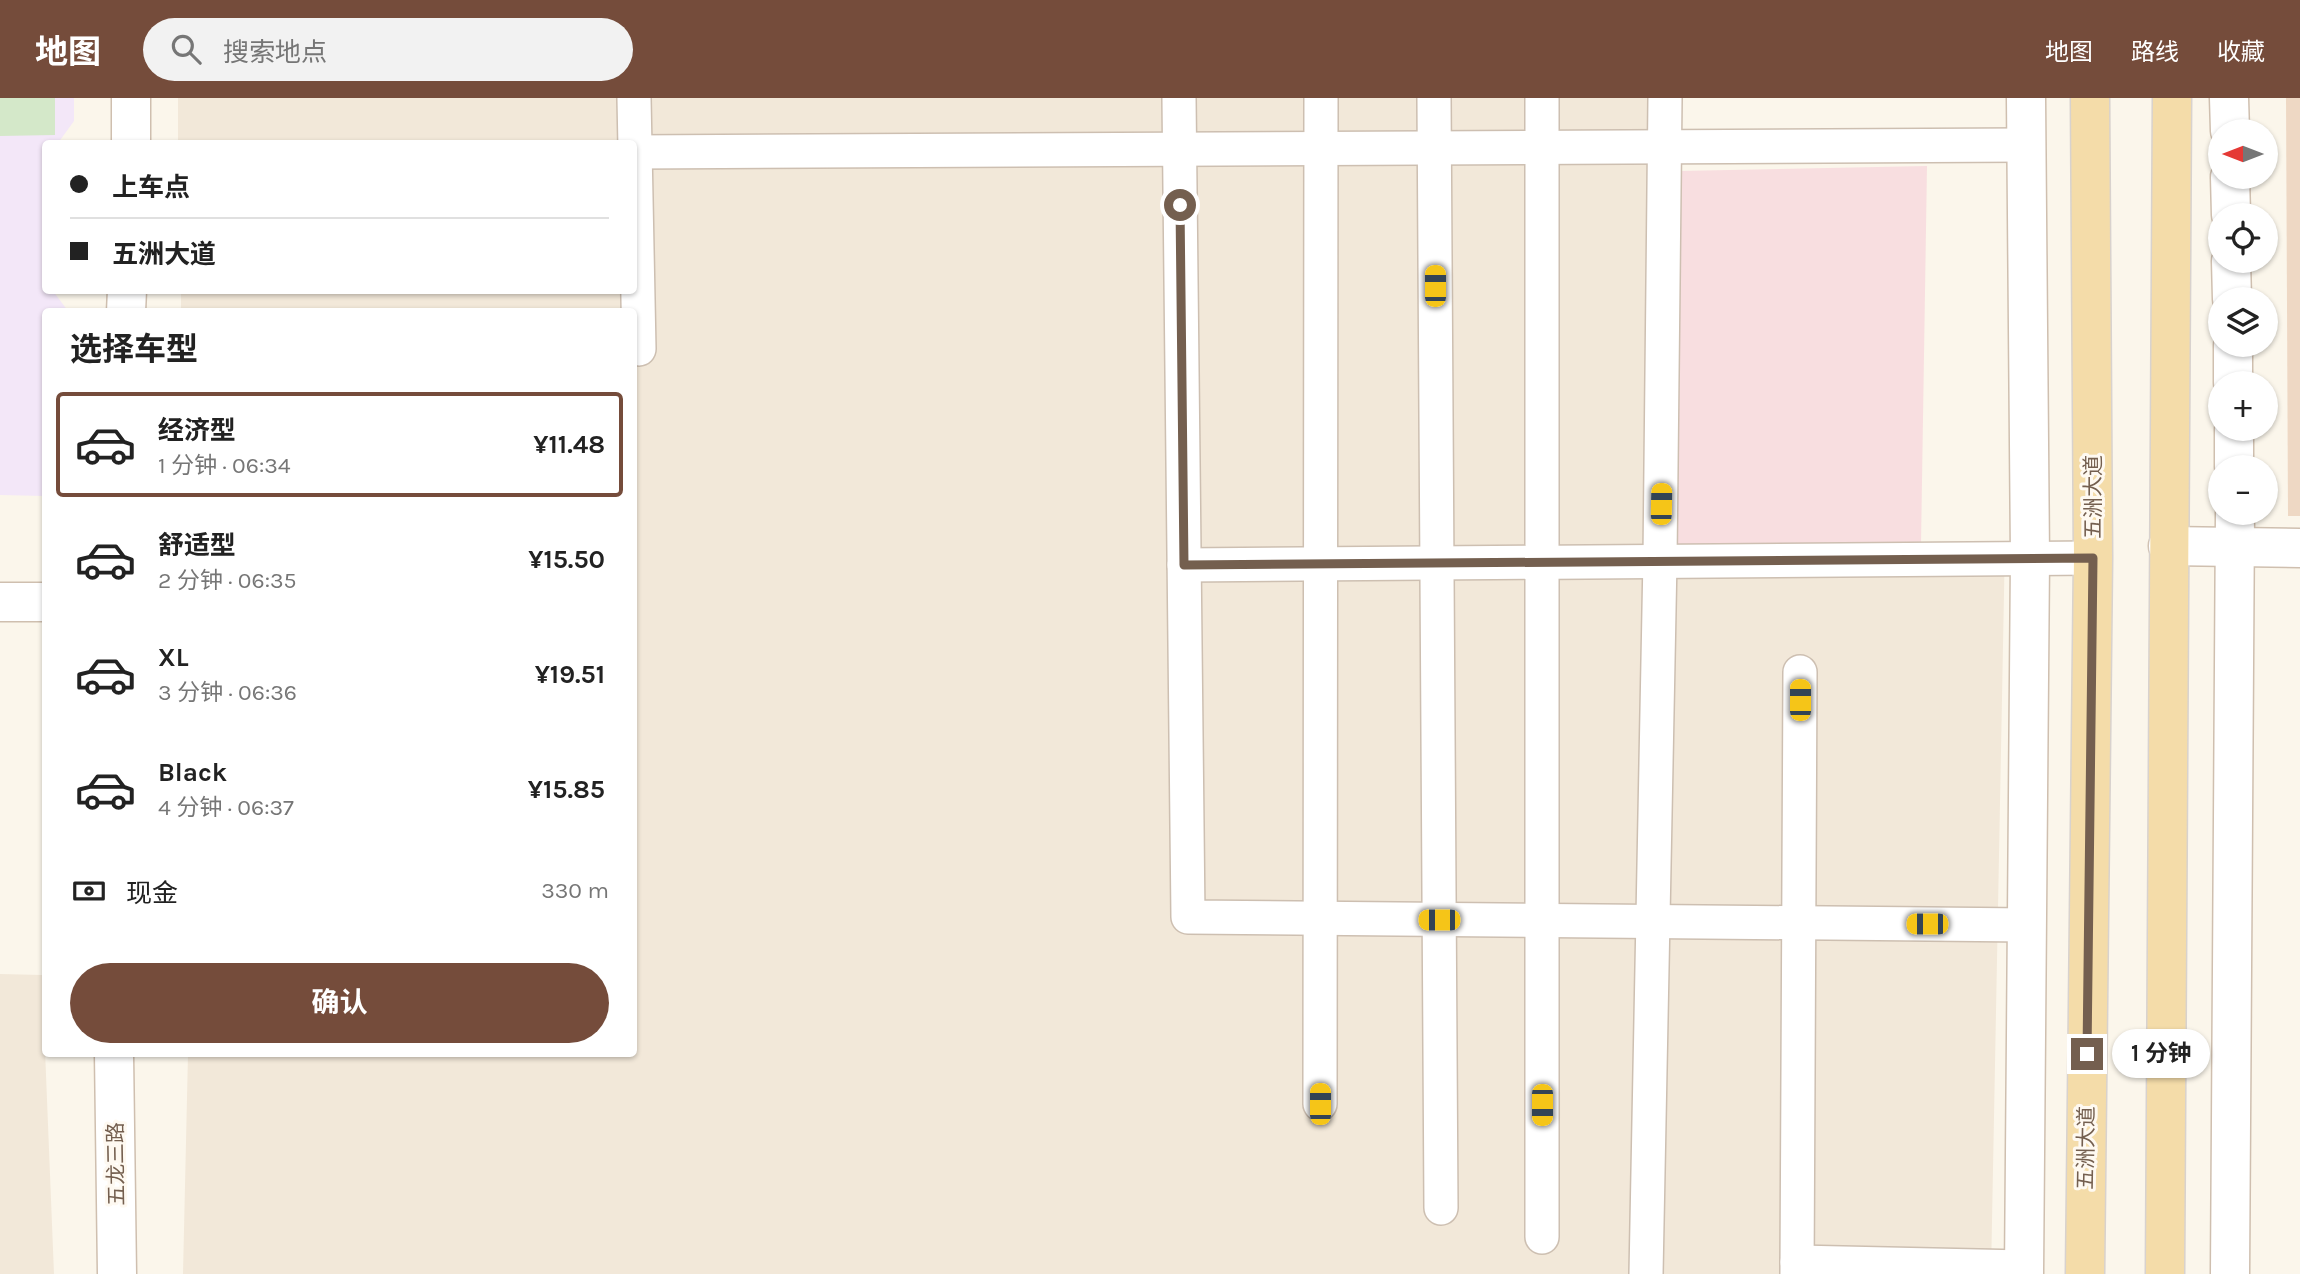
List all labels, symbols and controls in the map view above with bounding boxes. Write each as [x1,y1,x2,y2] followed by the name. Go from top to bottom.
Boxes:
[143,18,633,81] search box
[167,30,205,68] icon: search
[35,33,101,71] text: 地图
[223,37,327,68] text: 搜索地点
[2045,38,2093,66] text: 地图
[2131,38,2179,66] text: 路线
[2217,38,2265,66] text: 收藏
[2208,119,2278,189] north arrow
[2208,119,2278,525] map controls
[112,172,190,203] text: 上车点
[1164,189,1196,221] route start
[2208,203,2278,273] button: locate
[112,239,216,270] text: 五洲大道
[1425,265,1446,307] car
[2208,287,2278,357] button: layers
[70,331,198,368] text: 选择车型
[2208,371,2278,441] button: +
[74,413,137,476] icon: car
[158,415,236,446] text: 经济型
[533,429,605,460] text: ¥11.48
[158,452,291,479] text: 1 分钟 · 06:34
[2081,455,2105,539] street label: 五洲大道
[2208,455,2278,525] button: −
[1651,483,1672,525] car
[74,528,137,591] icon: car
[158,530,236,561] text: 舒适型
[528,544,605,575] text: ¥15.50
[158,567,297,594] text: 2 分钟 · 06:35
[158,642,189,673] text: XL
[74,643,137,706] icon: car
[535,659,605,690] text: ¥19.51
[158,679,297,706] text: 3 分钟 · 06:36
[1790,679,1811,721] car
[158,757,227,788] text: Black
[74,758,137,821] icon: car
[528,774,605,805] text: ¥15.85
[158,794,294,821] text: 4 分钟 · 06:37
[70,872,108,910] icon: cash
[541,877,609,904] text: 330 m
[126,878,178,909] text: 现金
[1419,910,1461,931] car
[1907,914,1949,935] car
[70,963,609,1043] button: 确认
[2112,1030,2210,1079] callout: 1 分钟
[2071,1038,2103,1070] route end
[2131,1040,2191,1067] text: 1 分钟
[1310,1083,1331,1125] car
[1532,1084,1553,1126] car
[2073,1106,2099,1190] street label: 五洲大道
[103,1122,129,1206] street label: 五龙三路

